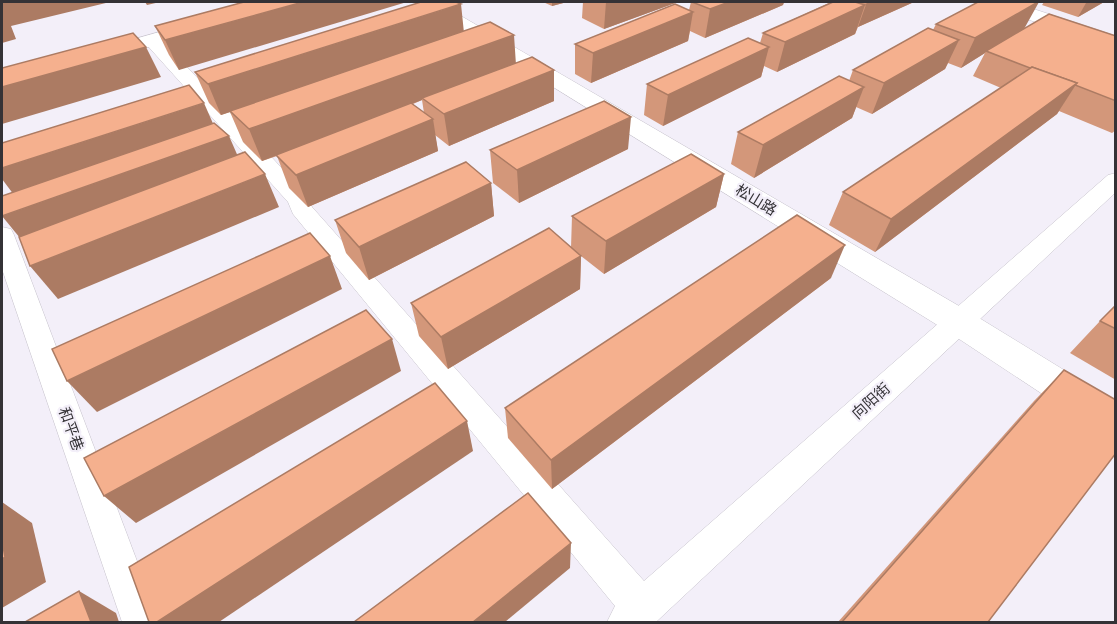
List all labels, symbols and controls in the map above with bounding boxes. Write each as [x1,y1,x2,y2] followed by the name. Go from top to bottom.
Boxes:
[733,181,780,218] street label: 松山路
[848,379,893,422] street label: 向阳街
[56,405,87,453] street label: 和平巷

